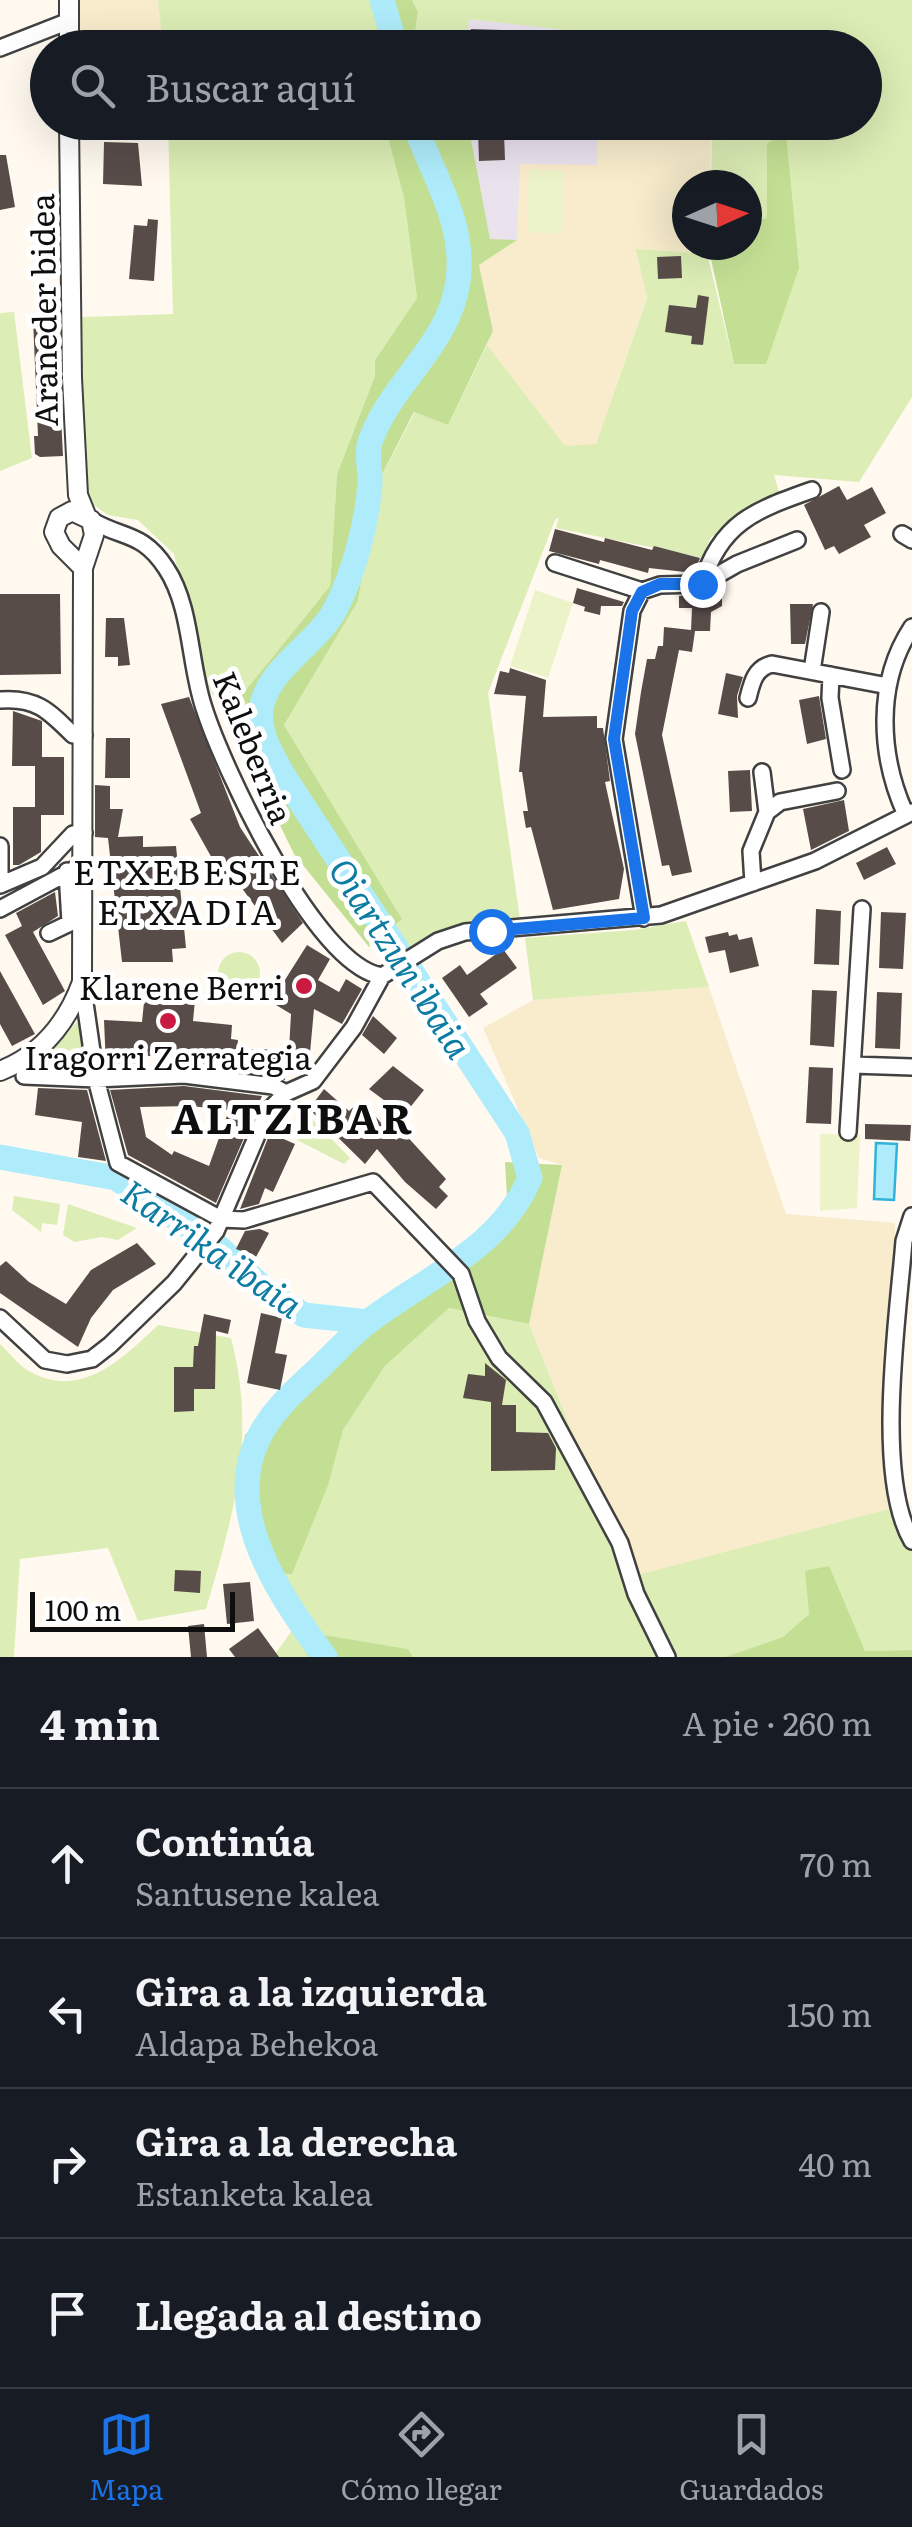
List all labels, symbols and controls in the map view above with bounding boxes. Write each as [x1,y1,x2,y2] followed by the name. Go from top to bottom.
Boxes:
[30,30,882,140] search box
[145,57,355,114] text: Buscar aquí
[65,58,120,113] icon: search
[672,170,762,260] north arrow
[16,192,68,427] street label: Araneder bidea
[680,562,726,608] route end
[203,663,308,831] street label: Kaleberria
[73,844,303,936] district label: ETXEBESTE ETXADIA
[318,847,486,1067] water label: Oiartzun ibaia
[469,909,515,955] route start
[79,962,284,1010] place label: Klarene Berri
[293,975,315,997] marker: Klarene Berri
[157,1010,179,1032] marker: Iragorri Zerrategia
[24,1032,312,1080] place label: Iragorri Zerrategia
[171,1085,415,1147] district label: ALTZIBAR
[112,1165,314,1329] water label: Karrika ibaia
[30,1587,235,1632] scale bar
[45,1588,122,1630] text: 100 m
[40,1691,160,1753] text: 4 min
[682,1698,872,1746] text: A pie · 260 m
[135,1811,314,1868] text: Continúa
[40,1836,95,1891] icon: ahead
[800,1839,872,1887] text: 70 m
[135,1868,380,1916] text: Santusene kalea
[135,1961,487,2018] text: Gira a la izquierda
[40,1986,95,2041] icon: left
[787,1989,872,2037] text: 150 m
[135,2018,378,2066] text: Aldapa Behekoa
[135,2111,457,2168] text: Gira a la derecha
[40,2136,95,2191] icon: right
[798,2139,872,2187] text: 40 m
[135,2168,373,2216] text: Estanketa kalea
[135,2285,482,2342] text: Llegada al destino
[40,2286,95,2341] icon: arrive
[89,2407,163,2509] tab: Mapa
[341,2407,502,2509] tab: Cómo llegar
[679,2407,823,2509] tab: Guardados

